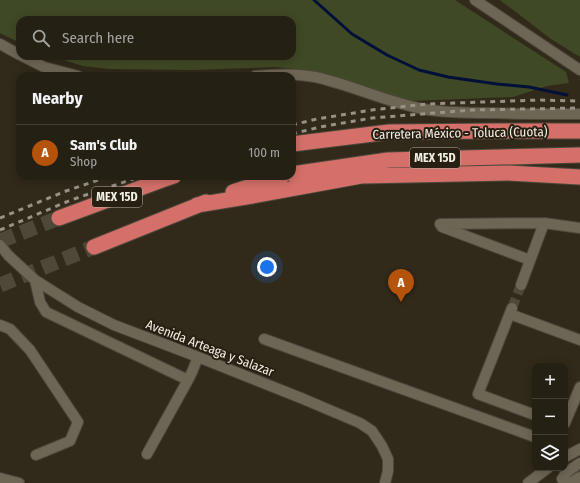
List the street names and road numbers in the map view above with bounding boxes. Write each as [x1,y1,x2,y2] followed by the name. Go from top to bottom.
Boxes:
[372,124,548,142] street label: Carretera México - Toluca (Cuota)
[410,148,460,168] road number: MEX 15D
[92,187,142,207] road number: MEX 15D
[144,317,277,380] street label: Avenida Arteaga y Salazar

